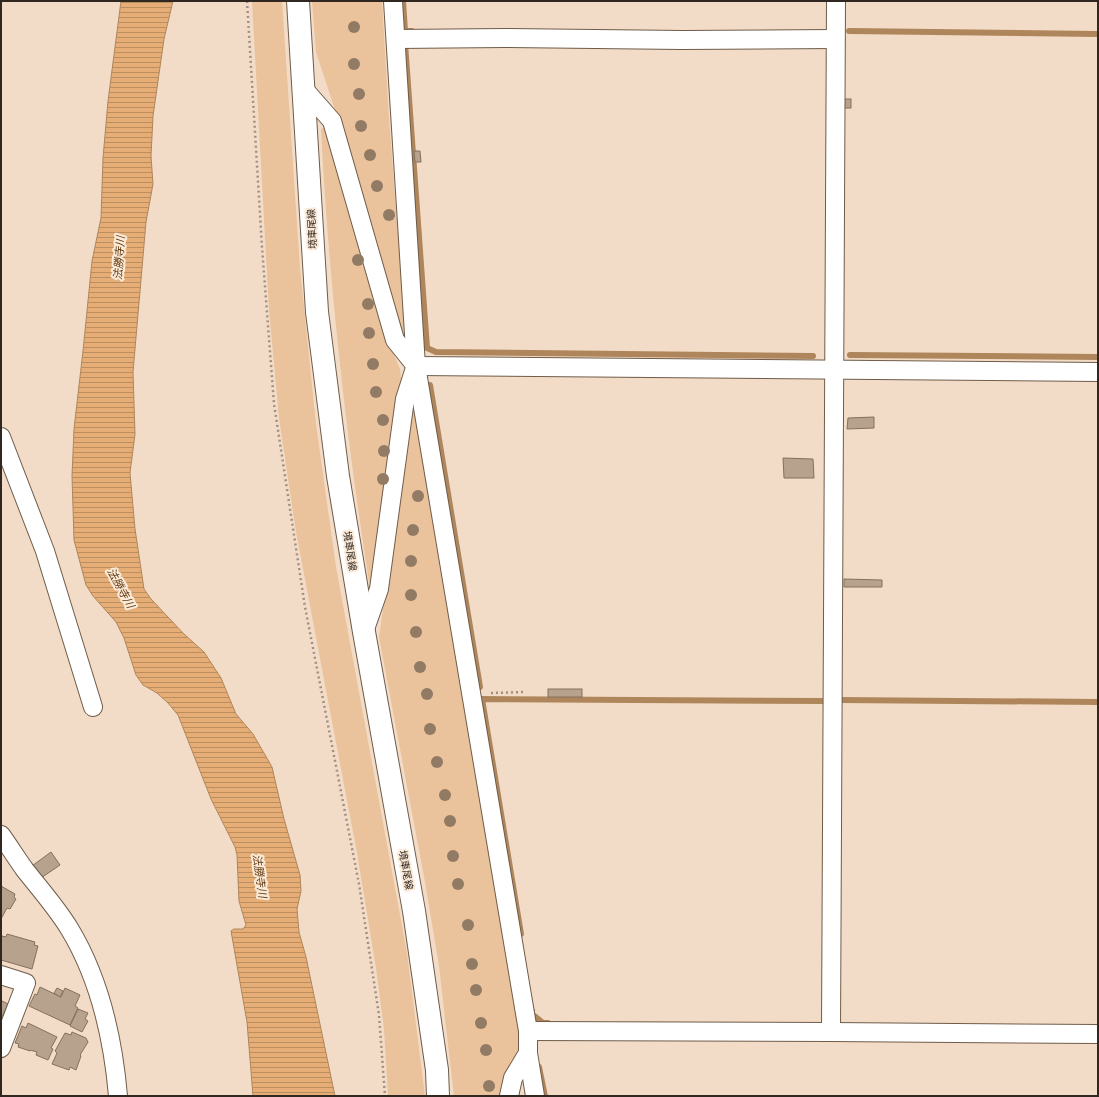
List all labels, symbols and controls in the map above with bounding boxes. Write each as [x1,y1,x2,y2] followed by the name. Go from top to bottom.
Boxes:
[305,209,319,249] street label: 境車尾線
[111,235,127,280] water label: 法勝寺川
[341,530,359,572] street label: 境車尾線
[105,566,137,611] water label: 法勝寺川
[397,849,415,891] street label: 境車尾線
[251,853,269,900] water label: 法勝寺川

